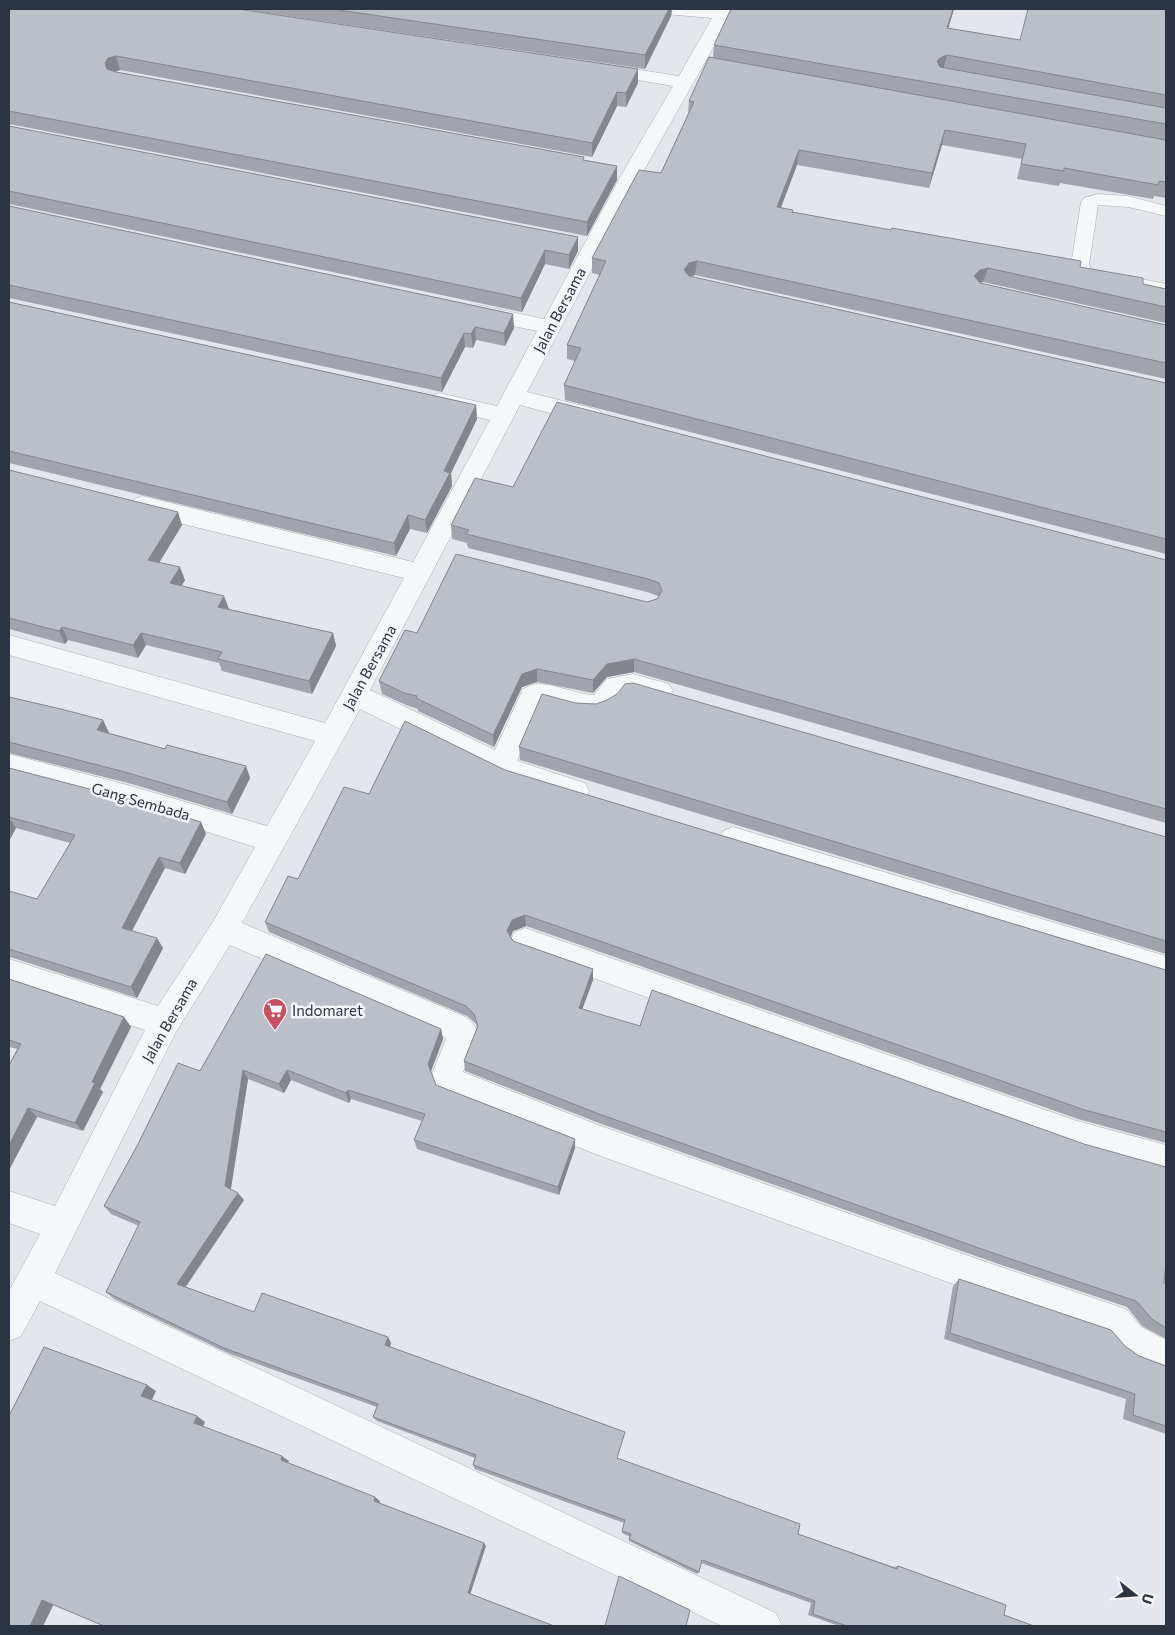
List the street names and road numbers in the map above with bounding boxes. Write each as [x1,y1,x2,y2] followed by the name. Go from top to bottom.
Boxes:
[529,264,589,356] street label: Jalan Bersama
[338,621,400,713] street label: Jalan Bersama
[90,778,192,824] street label: Gang Sembada
[138,975,200,1065] street label: Jalan Bersama

